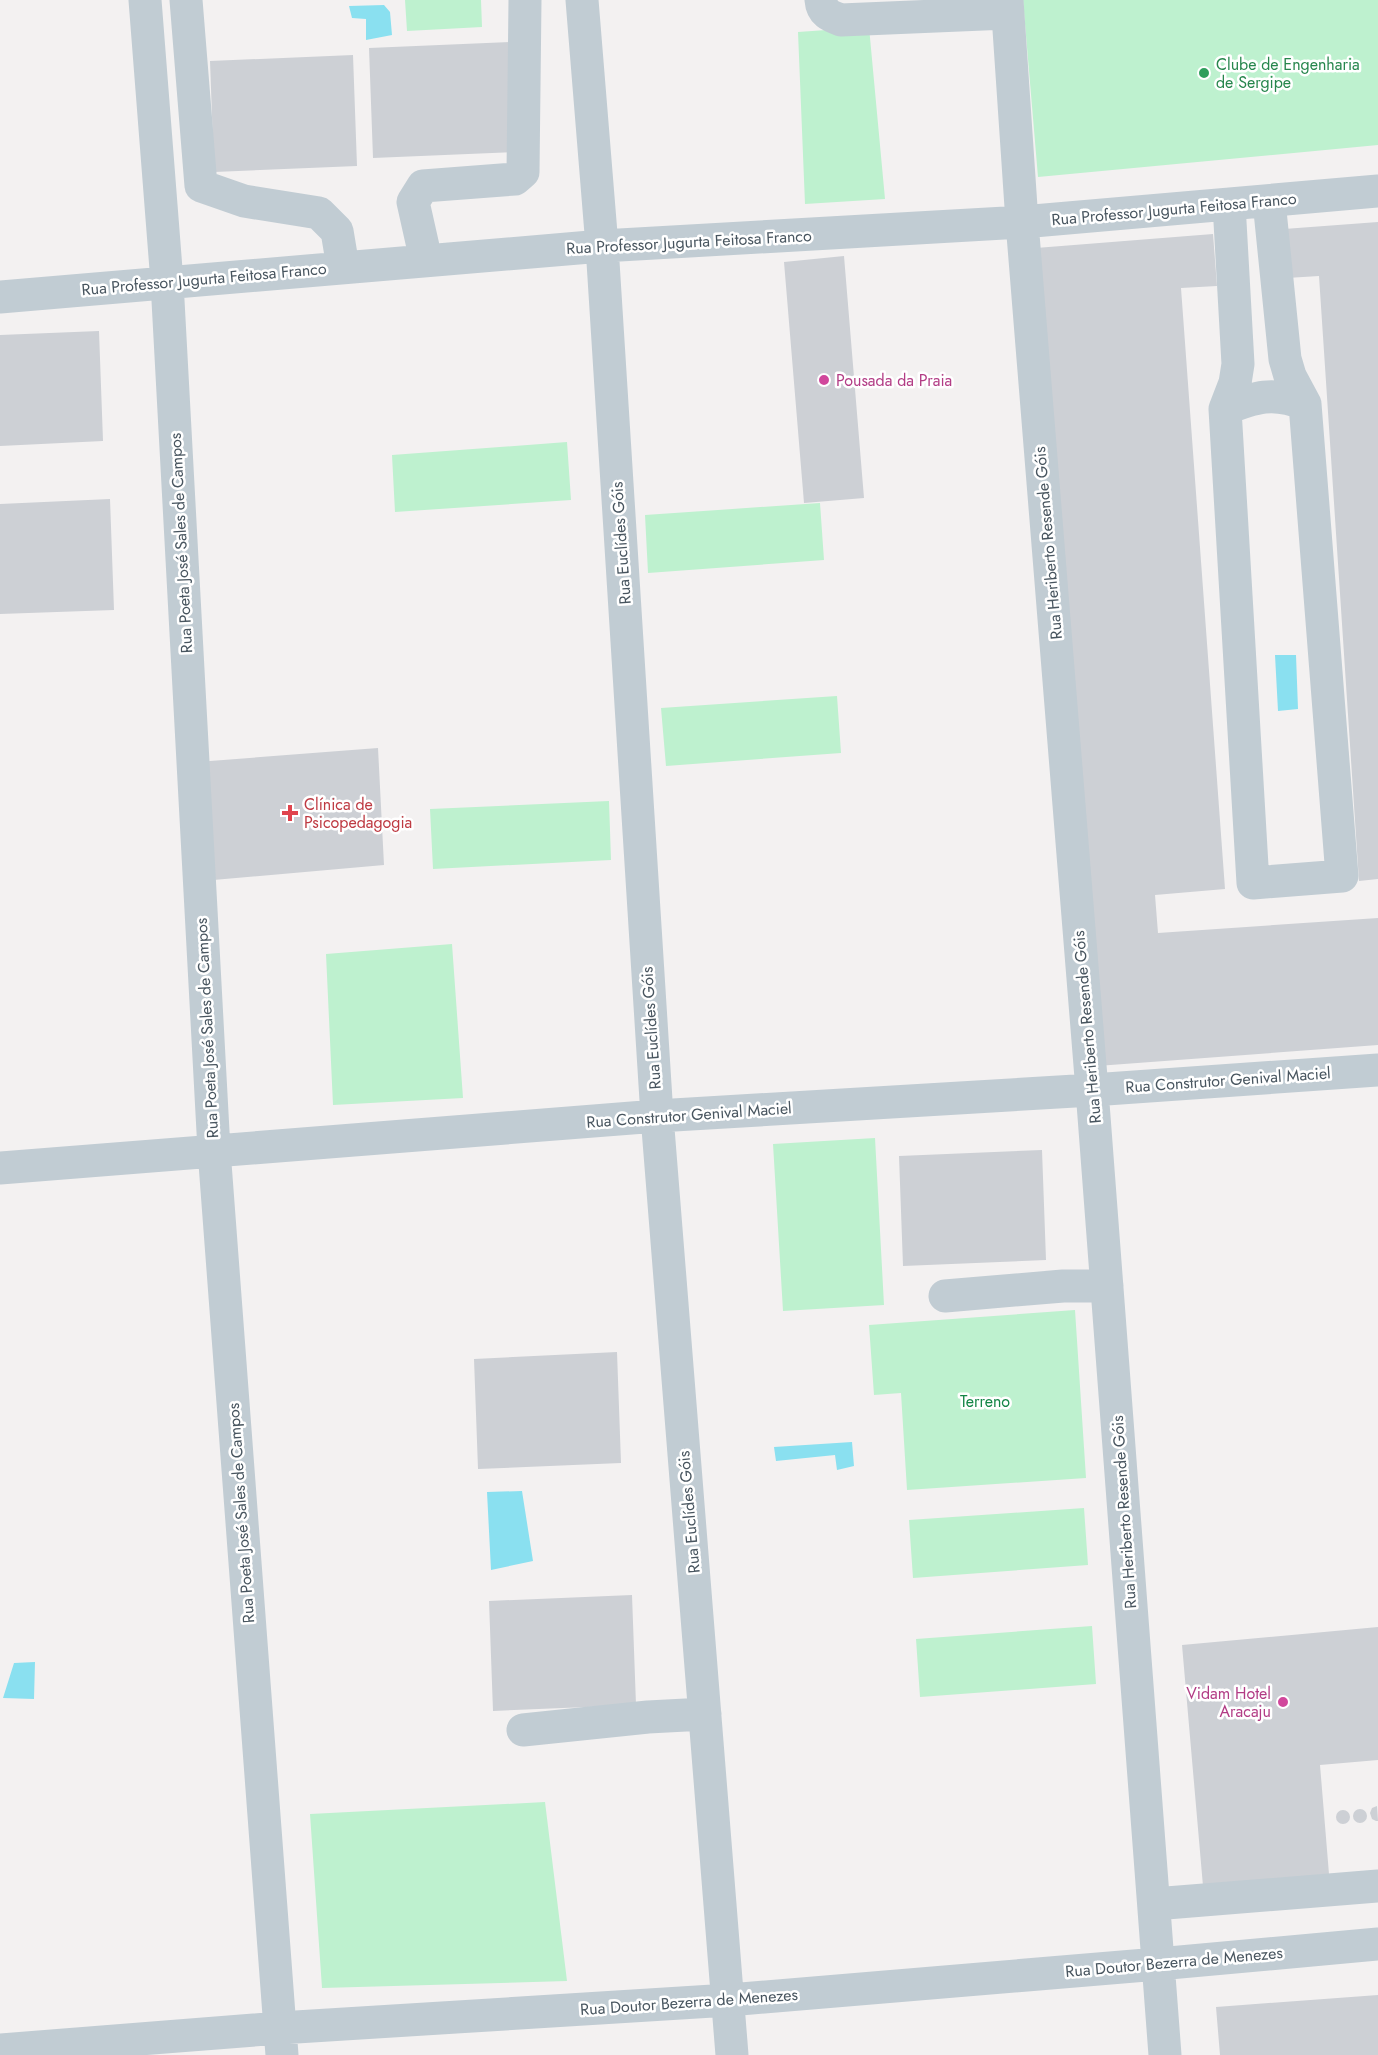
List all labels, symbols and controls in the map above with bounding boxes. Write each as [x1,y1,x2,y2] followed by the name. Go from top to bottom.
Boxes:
[1216,53,1360,94] place label: Clube de Engenharia de Sergipe
[1197,66,1211,80] marker: Clube de Engenharia de Sergipe
[1051,187,1298,231] street label: Rua Professor Jugurta Feitosa Franco
[566,224,813,260] street label: Rua Professor Jugurta Feitosa Franco
[81,257,328,301] street label: Rua Professor Jugurta Feitosa Franco
[836,369,952,392] place label: Pousada da Praia
[817,373,831,387] marker: Pousada da Praia
[164,432,198,654] street label: Rua Poeta José Sales de Campos
[1028,446,1068,640] street label: Rua Heriberto Resende Góis
[605,481,637,605] street label: Rua Euclídes Góis
[304,793,412,834] place label: Clínica de Psicopedagogia
[281,804,299,822] marker: Clínica de Psicopedagogia
[190,917,224,1139] street label: Rua Poeta José Sales de Campos
[1067,930,1107,1124] street label: Rua Heriberto Resende Góis
[635,966,667,1090] street label: Rua Euclídes Góis
[1125,1061,1331,1099] street label: Rua Construtor Genival Maciel
[586,1096,792,1134] street label: Rua Construtor Genival Maciel
[960,1390,1010,1413] park label: Terreno
[222,1402,260,1624] street label: Rua Poeta José Sales de Campos
[1106,1415,1142,1609] street label: Rua Heriberto Resende Góis
[672,1450,706,1574] street label: Rua Euclídes Góis
[1186,1682,1271,1723] place label: Vidam Hotel Aracaju
[1276,1695,1290,1709] marker: Vidam Hotel Aracaju
[1064,1941,1284,1983] street label: Rua Doutor Bezerra de Menezes
[579,1983,799,2021] street label: Rua Doutor Bezerra de Menezes

